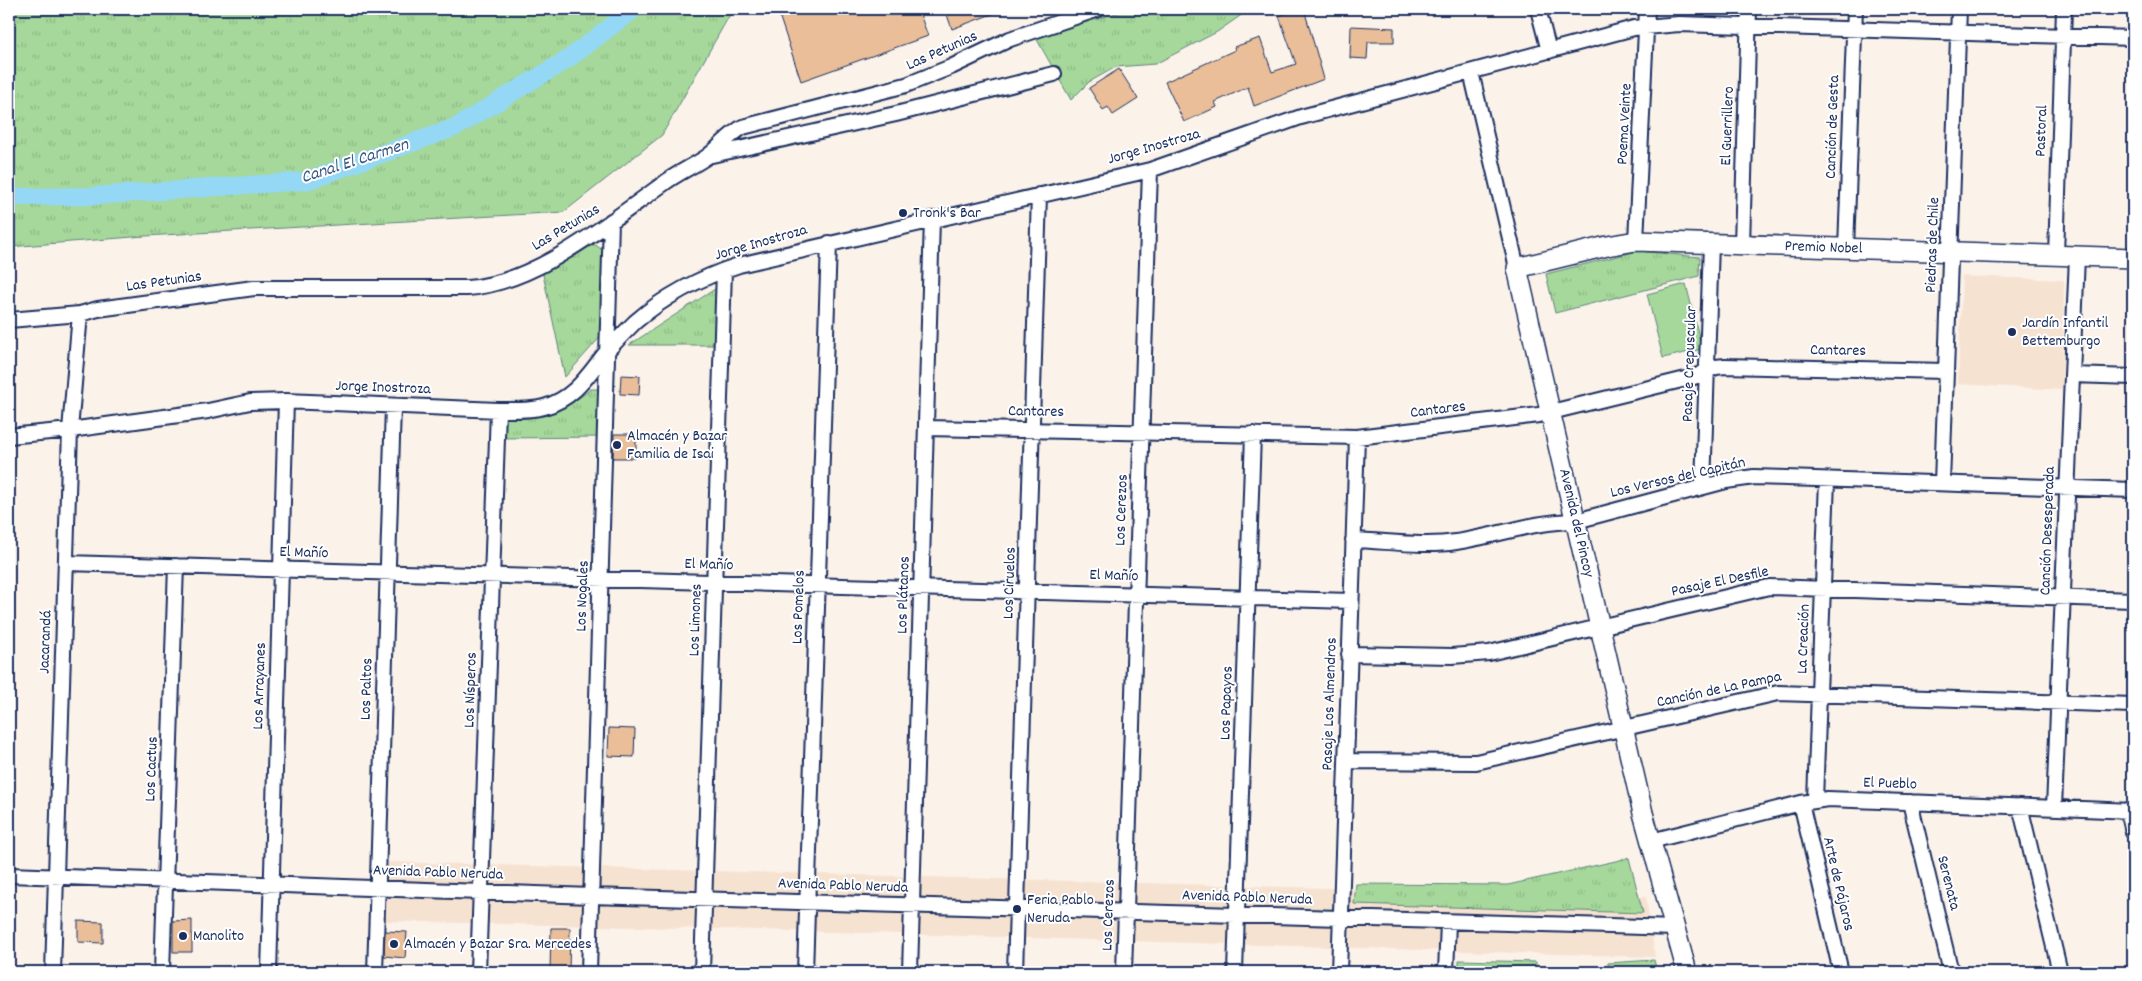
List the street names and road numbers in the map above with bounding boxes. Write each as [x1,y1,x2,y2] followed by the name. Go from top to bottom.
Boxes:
[903,25,982,77] street label: Las Petunias
[1820,74,1846,179] street label: Canción de Gesta
[1611,83,1639,165] street label: Poema Veinte
[1715,86,1741,166] street label: El Guerrillero
[2030,105,2054,157] street label: Pastoral
[1105,123,1203,171] street label: Jorge Inostroza
[1920,197,1946,293] street label: Piedras de Chile
[527,198,605,257] street label: Las Petunias
[712,219,810,267] street label: Jorge Inostroza
[1784,235,1863,260] street label: Premio Nobel
[125,265,204,299] street label: Las Petunias
[1676,305,1704,423] street label: Pasaje Crepuscular
[1810,339,1866,363] street label: Cantares
[335,375,432,401] street label: Jorge Inostroza
[1409,395,1467,425] street label: Cantares
[1008,400,1064,424] street label: Cantares
[1608,451,1748,505] street label: Los Versos del Capitán
[1552,466,1600,580] street label: Avenida del Pincoy
[2034,466,2062,596] street label: Canción Desesperada
[1109,473,1135,546] street label: Los Cerezos
[279,541,329,565] street label: El Mañío
[997,546,1023,620] street label: Los Ciruelos
[684,553,734,577] street label: El Mañío
[891,555,917,634] street label: Los Plátanos
[570,560,596,632] street label: Los Nogales
[1669,560,1771,604] street label: Pasaje El Desfile
[1089,564,1139,588] street label: El Mañío
[786,569,812,644] street label: Los Pomelos
[683,583,709,657] street label: Los Limones
[1791,604,1817,674] street label: La Creación
[33,610,59,674] street label: Jacarandá
[1316,637,1344,771] street label: Pasaje Los Almendros
[247,642,273,730] street label: Los Arrayanes
[458,651,484,728] street label: Los Nísperos
[354,657,380,721] street label: Los Paltos
[1214,665,1240,740] street label: Los Papayos
[1655,665,1784,714] street label: Canción de La Pampa
[139,736,165,802] street label: Los Cactus
[1863,772,1917,796] street label: El Pueblo
[1816,835,1860,934] street label: Arte de Pájaros
[1930,853,1966,913] street label: Serenata
[372,859,504,887] street label: Avenida Pablo Neruda
[777,872,909,900] street label: Avenida Pablo Neruda
[1096,878,1122,951] street label: Los Cerezos
[1181,884,1313,912] street label: Avenida Pablo Neruda

